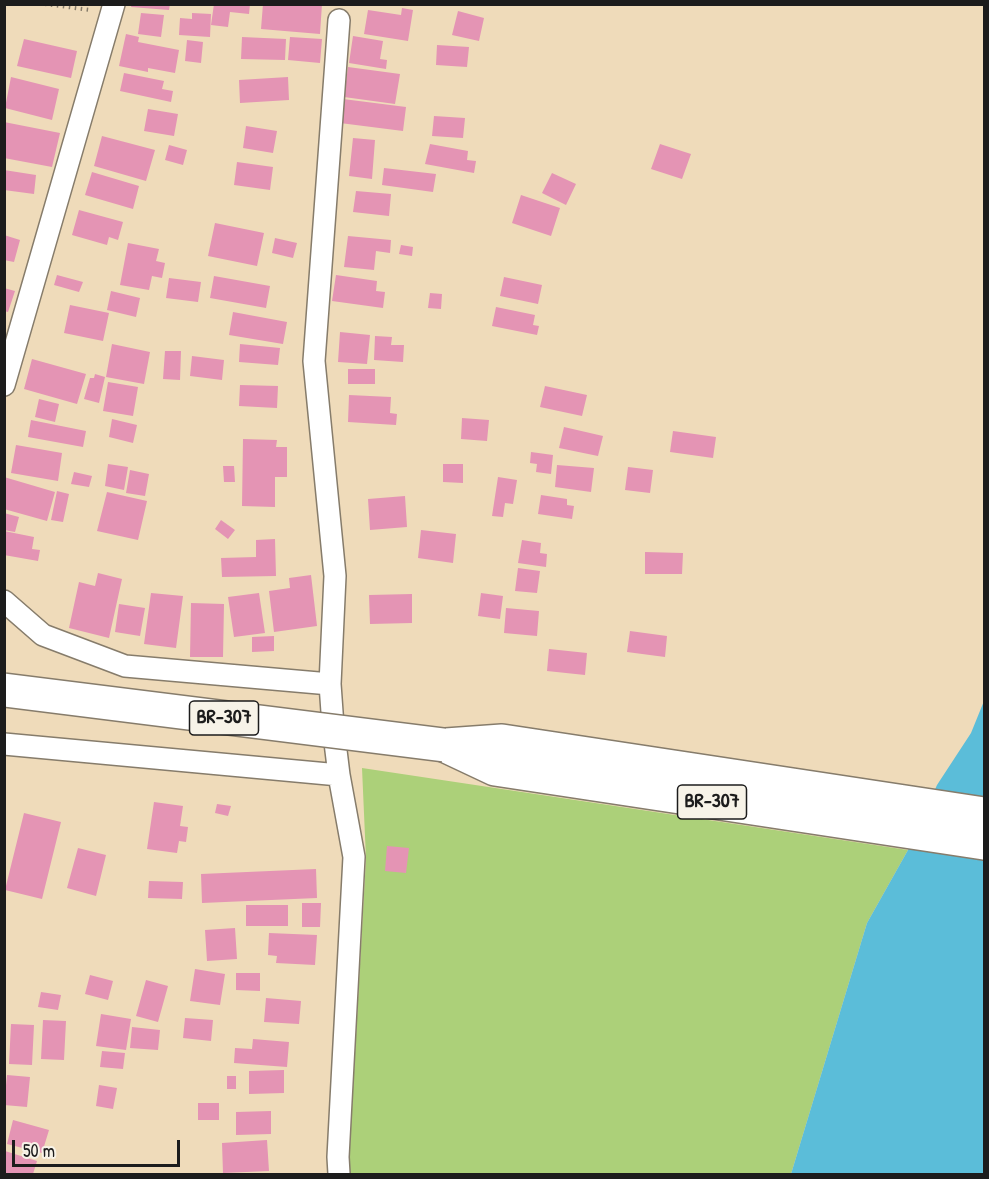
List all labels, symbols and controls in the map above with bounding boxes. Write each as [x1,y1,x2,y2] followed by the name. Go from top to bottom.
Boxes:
[190,701,258,735] road number: BR-307
[678,785,746,819] road number: BR-307
[15,1128,183,1166] scale bar
[23,1138,55,1163] text: 50 m

